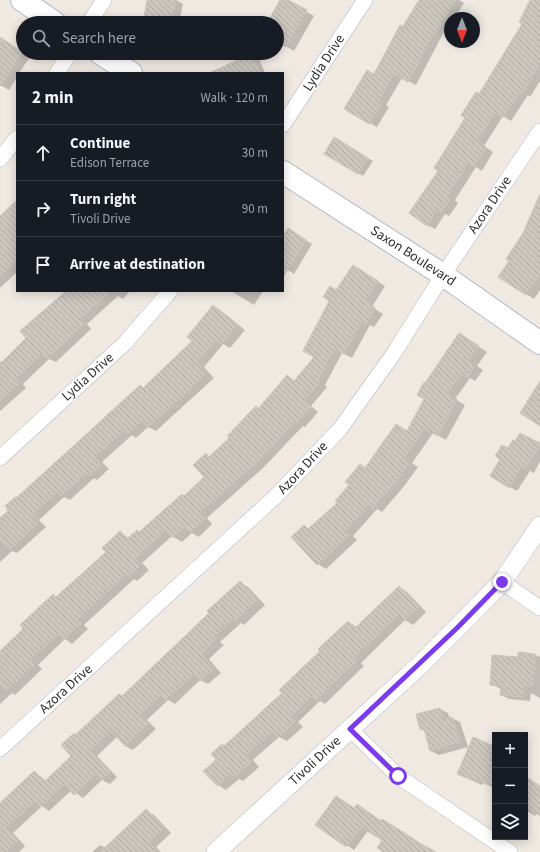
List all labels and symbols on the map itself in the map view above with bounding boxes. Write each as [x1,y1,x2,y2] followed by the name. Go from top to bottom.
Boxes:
[444,12,480,48] north arrow
[298,31,350,95] street label: Lydia Drive
[463,172,517,238] street label: Azora Drive
[366,221,460,291] street label: Saxon Boulevard
[57,348,119,406] street label: Lydia Drive
[273,437,333,499] street label: Azora Drive
[493,573,511,591] route end
[35,660,97,718] street label: Azora Drive
[284,731,346,791] street label: Tivoli Drive
[389,767,407,785] route start

